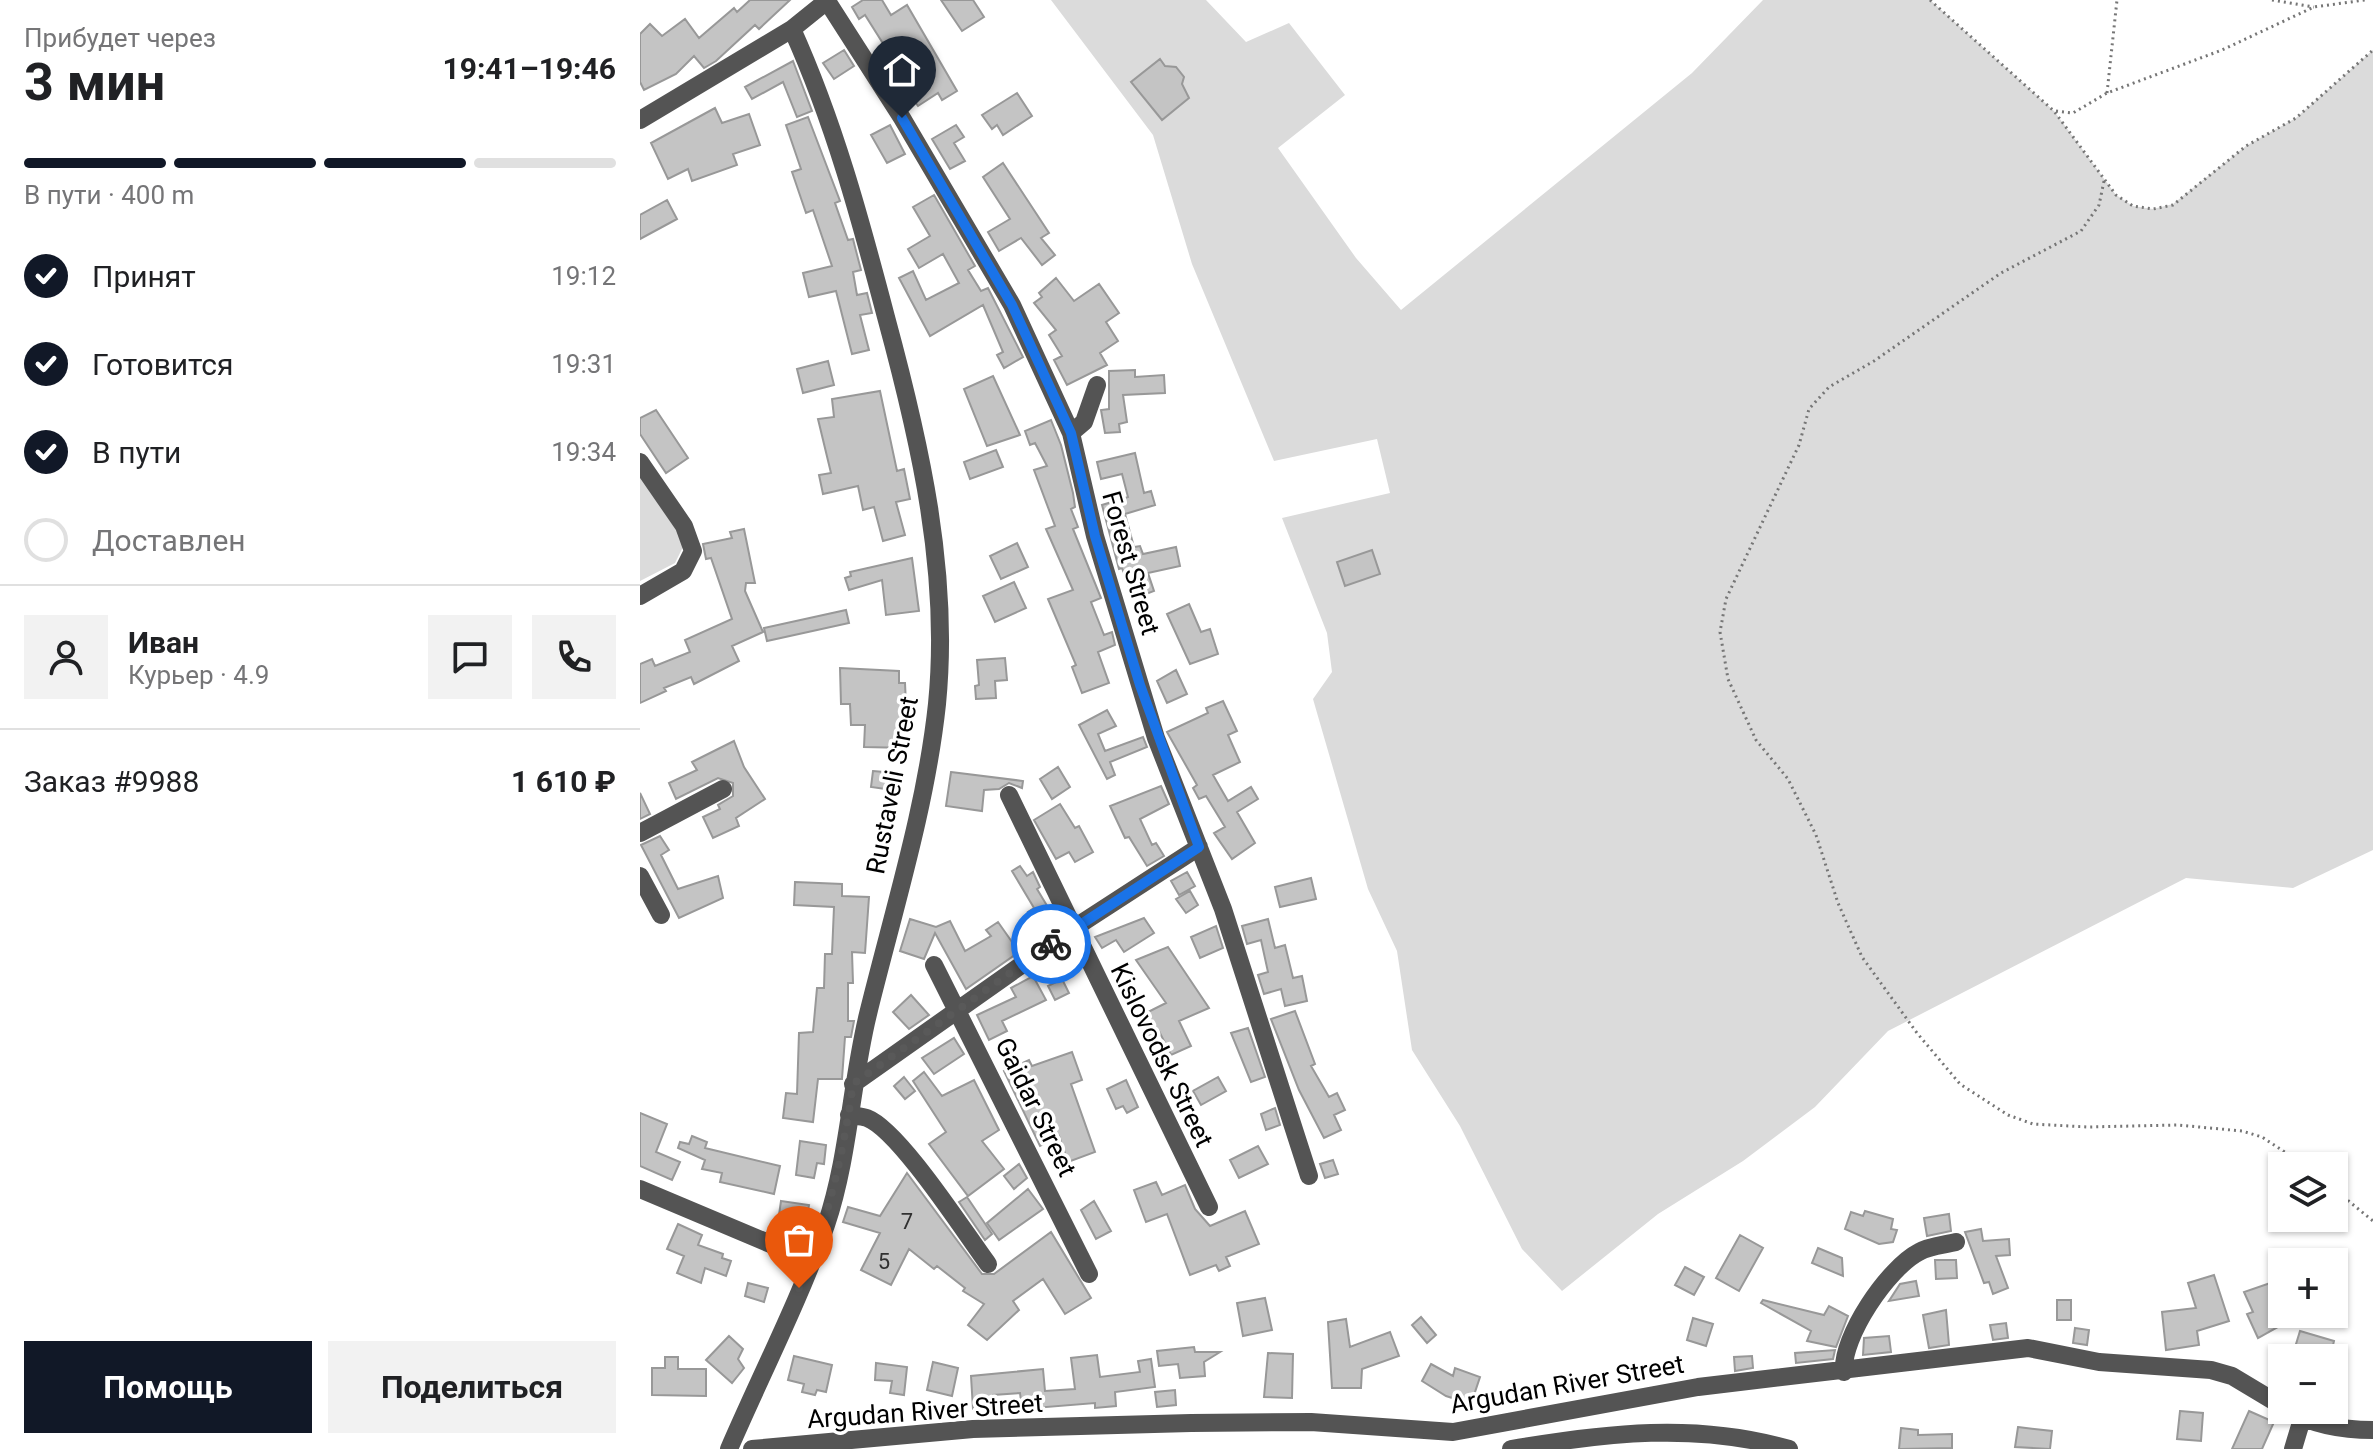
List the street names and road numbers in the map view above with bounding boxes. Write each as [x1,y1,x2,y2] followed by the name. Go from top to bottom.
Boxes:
[1096,488,1166,638] street label: Forest Street
[860,694,924,876] street label: Rustaveli Street
[1105,958,1219,1152] street label: Kislovodsk Street
[989,1033,1083,1181] street label: Gaidar Street
[1448,1349,1686,1419] street label: Argudan River Street
[806,1388,1044,1434] street label: Argudan River Street

